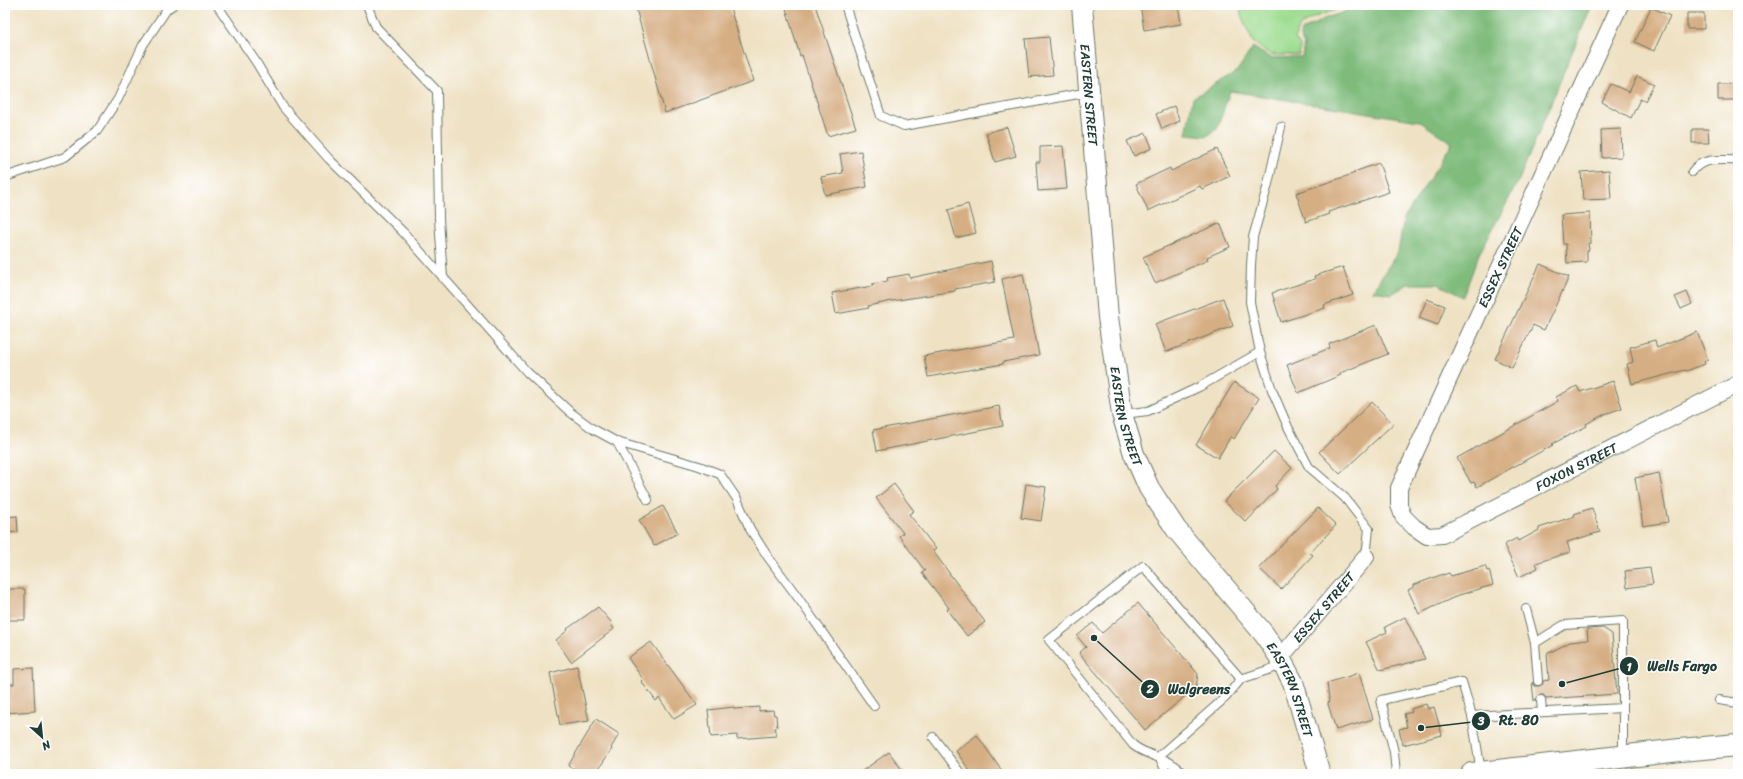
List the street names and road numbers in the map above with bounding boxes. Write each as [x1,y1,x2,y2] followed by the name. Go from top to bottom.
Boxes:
[1073,43,1105,148] street label: EASTERN STREET
[1472,222,1530,312] street label: ESSEX STREET
[1103,365,1149,471] street label: EASTERN STREET
[1531,436,1622,498] street label: FOXON STREET
[1287,566,1361,648] street label: ESSEX STREET
[1260,637,1320,741] street label: EASTERN STREET

